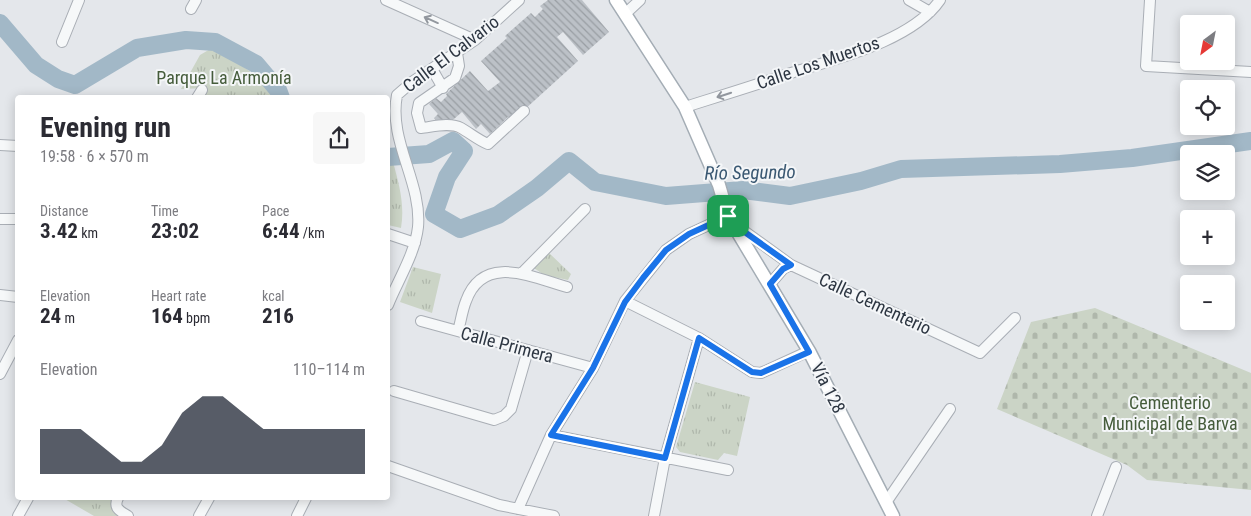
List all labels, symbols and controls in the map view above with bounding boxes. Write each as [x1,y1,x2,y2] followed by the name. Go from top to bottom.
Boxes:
[399,11,503,96] street label: Calle El Calvario
[424,15,439,25] one-way arrow
[1180,15,1235,70] north arrow
[1180,15,1235,330] map controls
[754,32,882,93] street label: Calle Los Muertos
[156,67,292,88] park label: Parque La Armonía
[1180,80,1235,135] button: locate
[717,90,733,100] one-way arrow
[40,111,171,144] text: Evening run
[313,112,365,164] button: share
[1180,145,1235,200] button: layers
[40,147,149,166] text: 19:58 · 6 × 570 m
[704,160,796,185] water label: Río Segundo
[707,195,749,237] pin
[714,202,742,230] icon: arrive
[40,203,88,219] text: Distance
[151,203,179,219] text: Time
[262,203,289,219] text: Pace
[1180,210,1235,265] button: +
[40,219,78,243] text: 3.42
[151,219,199,243] text: 23:02
[262,219,300,243] text: 6:44
[78,225,98,241] text: km
[300,225,325,241] text: /km
[816,268,935,339] street label: Calle Cementerio
[1180,275,1235,330] button: −
[40,288,90,304] text: Elevation
[151,288,206,304] text: Heart rate
[262,288,285,304] text: kcal
[40,304,61,328] text: 24
[151,304,183,328] text: 164
[262,304,294,328] text: 216
[61,310,75,326] text: m
[183,310,210,326] text: bpm
[459,322,556,367] street label: Calle Primera
[807,359,850,416] street label: Vía 128
[40,360,98,379] text: Elevation
[293,360,365,379] text: 110–114 m
[1102,392,1238,434] park label: Cementerio Municipal de Barva

